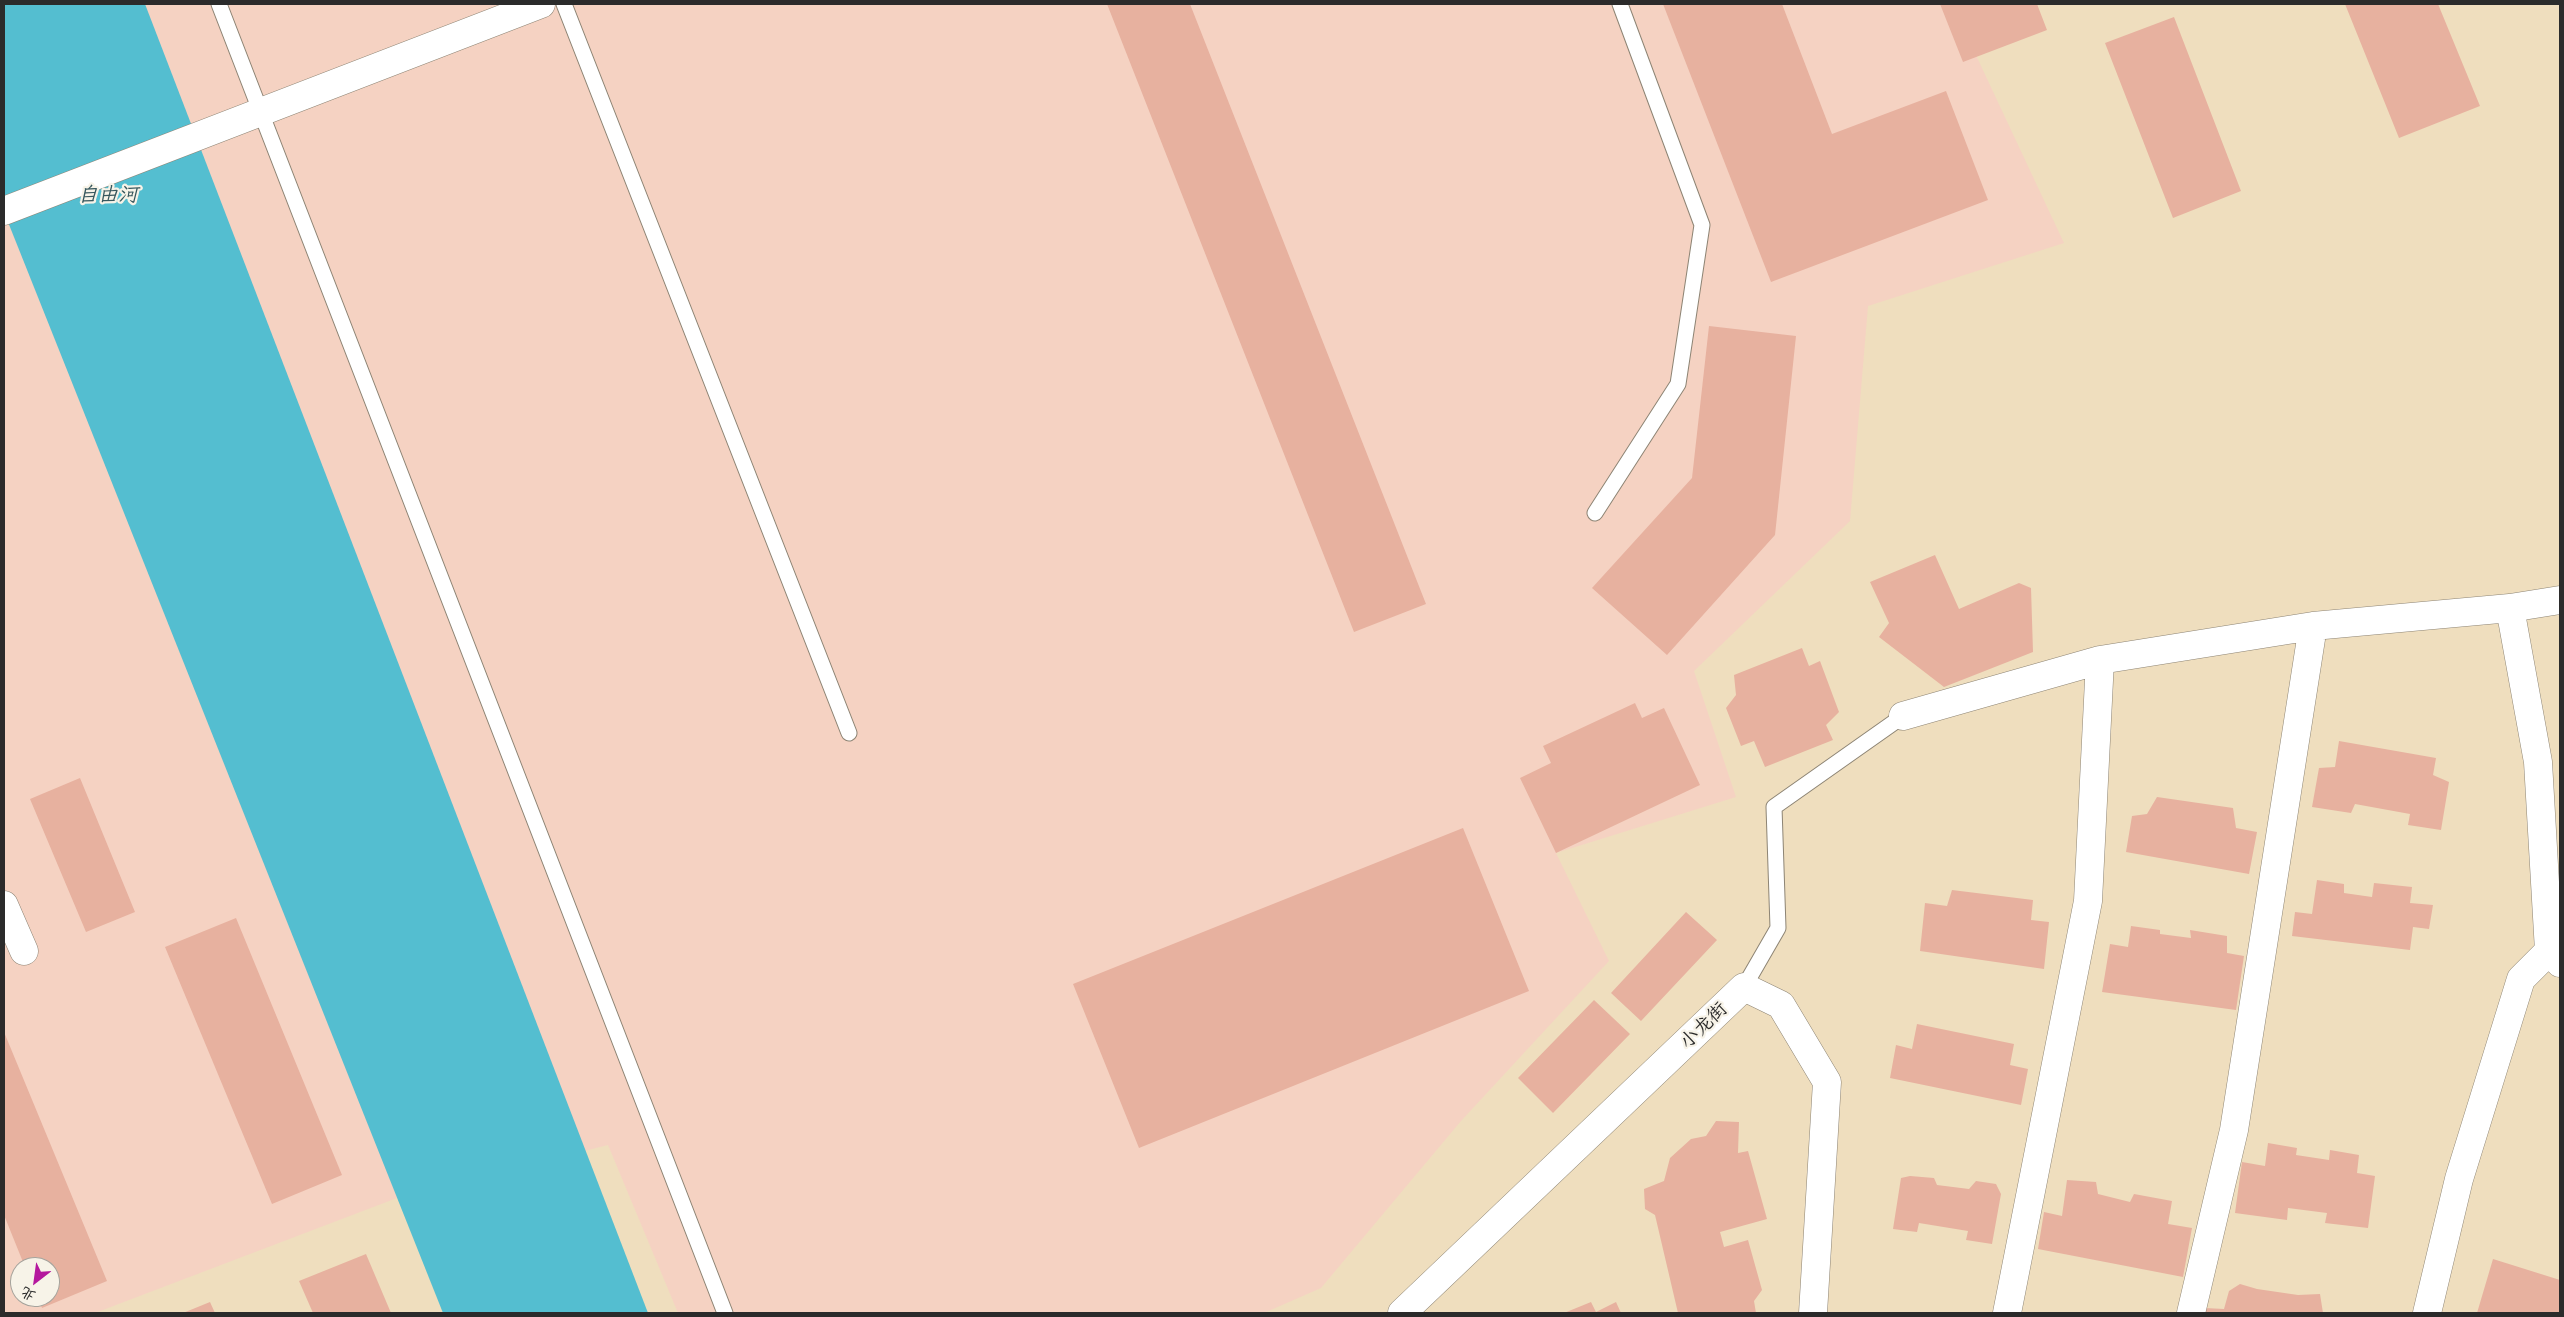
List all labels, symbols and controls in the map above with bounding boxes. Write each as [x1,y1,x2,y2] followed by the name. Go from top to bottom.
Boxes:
[78,184,138,208] water label: 自由河
[1676,998,1732,1054] street label: 小龙街
[10,1257,60,1307] north arrow
[17,1283,39,1306] text: 北

